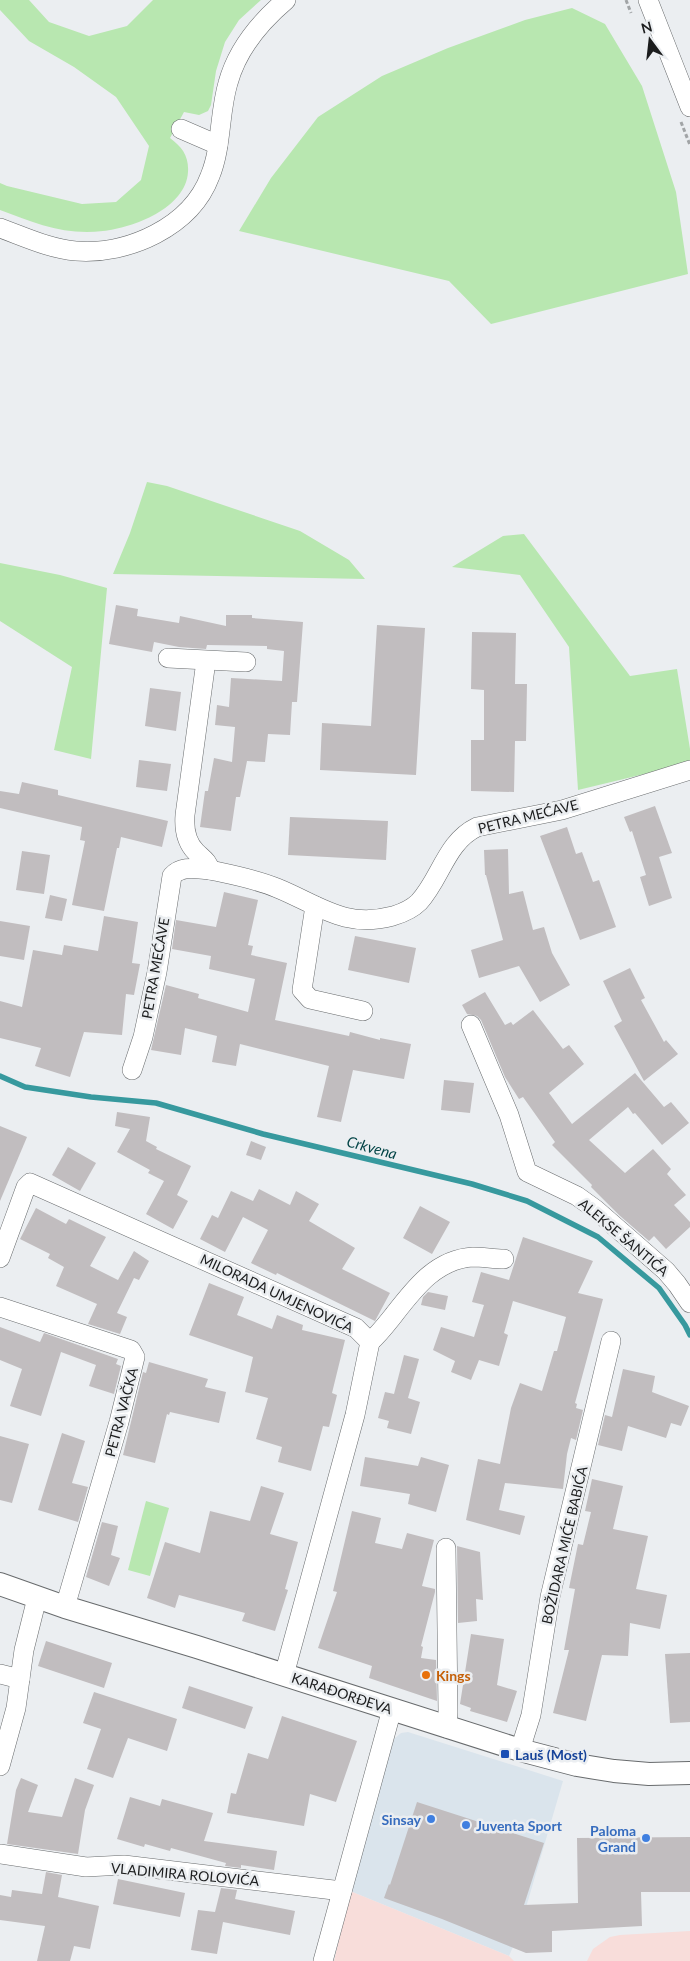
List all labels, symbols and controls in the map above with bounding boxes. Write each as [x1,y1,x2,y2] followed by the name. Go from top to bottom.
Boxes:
[625,15,675,65] north arrow
[639,17,654,37] text: N
[476,795,580,837] street label: PETRA MEĆAVE
[138,916,172,1020] street label: PETRA MEĆAVE
[345,1132,399,1162] water label: Crkvena
[576,1195,673,1280] street label: ALEKSE ŠANTIĆA
[198,1250,357,1336] street label: MILORADA UMJENOVIĆA
[101,1365,141,1458] street label: PETRA VAČKA
[538,1464,591,1626] street label: BOŽIDARA MIĆE BABIĆA
[436,1667,471,1684] place label: Kings
[290,1669,395,1717] street label: KARAĐORĐEVA
[420,1669,432,1681] marker: Kings
[515,1746,587,1763] place label: Lauš (Most)
[499,1748,511,1760] marker: Lauš (Most)
[381,1811,422,1828] place label: Sinsay
[425,1813,437,1825] marker: Sinsay
[476,1817,563,1834] place label: Juventa Sport
[460,1819,472,1831] marker: Juventa Sport
[590,1822,636,1855] place label: Paloma Grand
[640,1832,652,1844] marker: Paloma Grand
[110,1859,260,1889] street label: VLADIMIRA ROLOVIĆA

